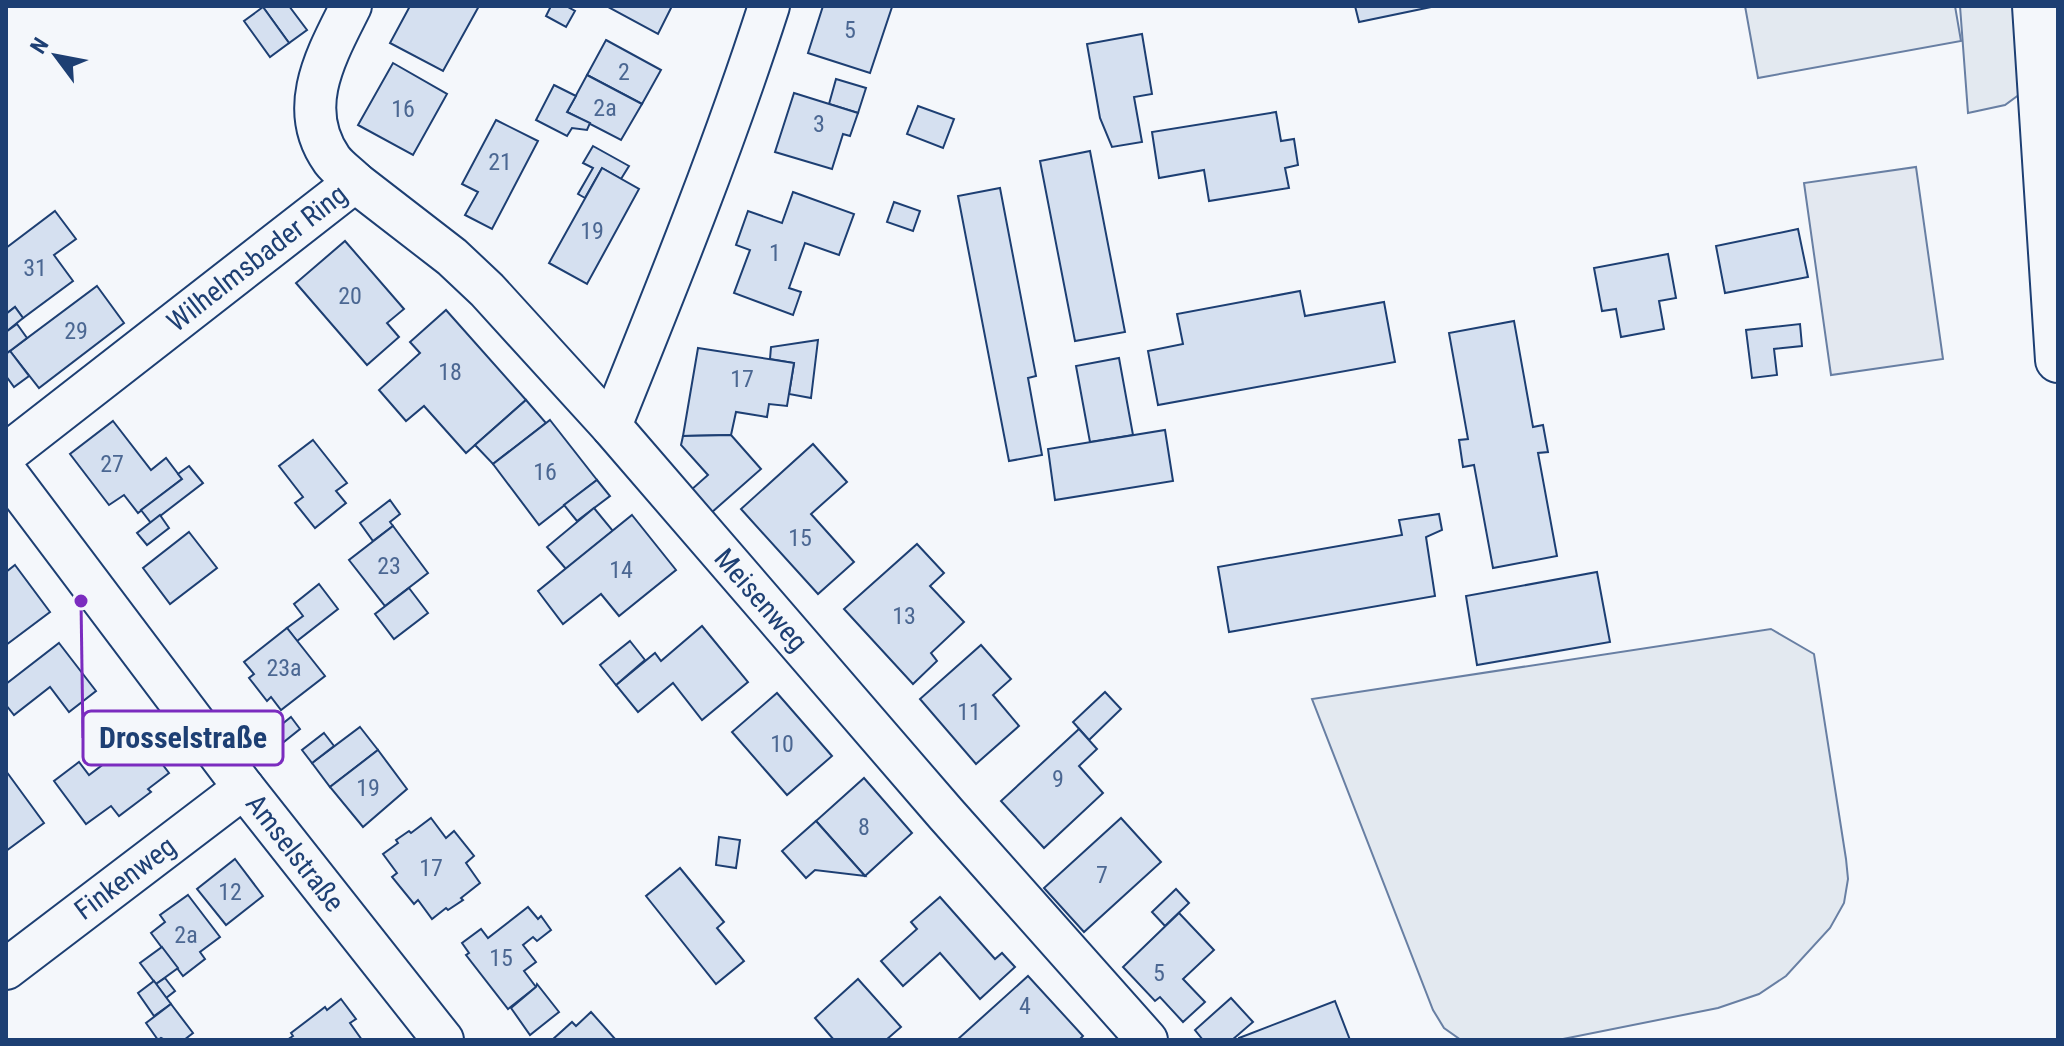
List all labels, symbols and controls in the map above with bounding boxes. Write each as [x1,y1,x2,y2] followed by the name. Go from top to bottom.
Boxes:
[16,16,96,96] north arrow
[844,16,856,44] house number: 5
[25,33,54,58] text: N
[618,58,630,86] house number: 2
[593,94,617,122] house number: 2a
[391,95,415,123] house number: 16
[813,110,825,138] house number: 3
[488,148,512,176] house number: 21
[161,178,353,338] street label: Wilhelmsbader Ring
[580,217,604,245] house number: 19
[769,239,781,267] house number: 1
[23,254,47,282] house number: 31
[338,282,362,310] house number: 20
[64,317,88,345] house number: 29
[438,358,462,386] house number: 18
[730,365,754,393] house number: 17
[100,450,124,478] house number: 27
[533,458,557,486] house number: 16
[788,524,812,552] house number: 15
[707,542,815,658] street label: Meisenweg
[377,552,401,580] house number: 23
[609,556,633,584] house number: 14
[892,602,916,630] house number: 13
[266,654,302,682] house number: 23a
[957,698,981,726] house number: 11
[83,711,283,765] callout: Drosselstraße
[99,720,267,755] text: Drosselstraße
[770,730,794,758] house number: 10
[1052,765,1064,793] house number: 9
[356,774,380,802] house number: 19
[239,788,351,918] street label: Amselstraße
[858,813,870,841] house number: 8
[68,829,182,927] street label: Finkenweg
[419,854,443,882] house number: 17
[1096,861,1108,889] house number: 7
[218,878,242,906] house number: 12
[174,921,198,949] house number: 2a
[489,944,513,972] house number: 15
[1153,959,1165,987] house number: 5
[1019,992,1031,1020] house number: 4

